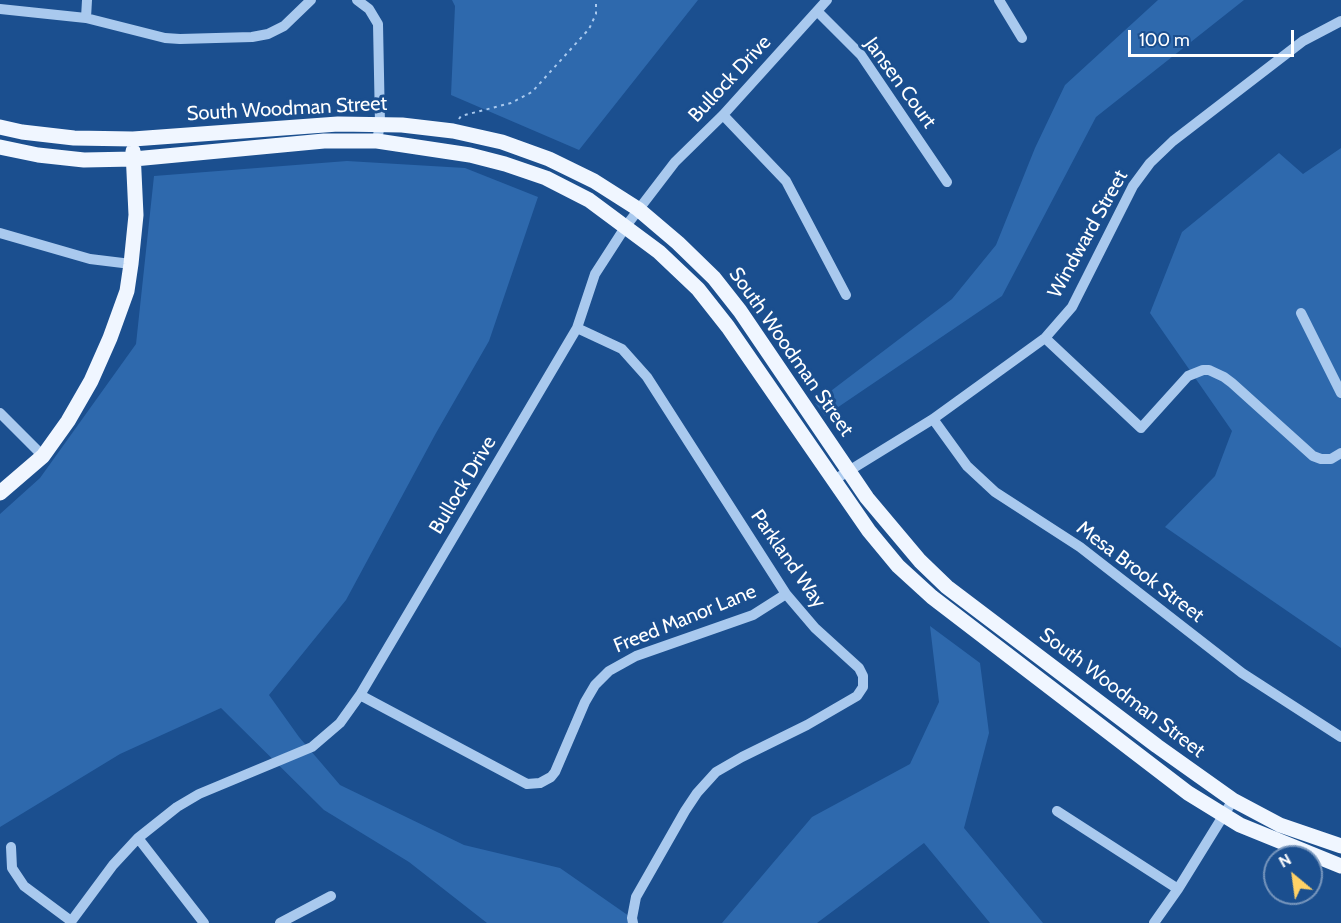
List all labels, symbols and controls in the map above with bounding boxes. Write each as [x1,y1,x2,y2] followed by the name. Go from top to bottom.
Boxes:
[1131,18,1298,56] scale bar
[1139,29,1190,51] text: 100 m
[684,31,776,127] street label: Bullock Drive
[859,33,941,133] street label: Jansen Court
[186,92,388,126] street label: South Woodman Street
[1043,166,1133,302] street label: Windward Street
[724,263,858,441] street label: South Woodman Street
[424,432,502,538] street label: Bullock Drive
[745,505,831,613] street label: Parkland Way
[1072,516,1208,628] street label: Mesa Brook Street
[610,580,760,658] street label: Freed Manor Lane
[1035,623,1209,763] street label: South Woodman Street
[1263,845,1323,905] north arrow
[1275,850,1295,872] text: N

